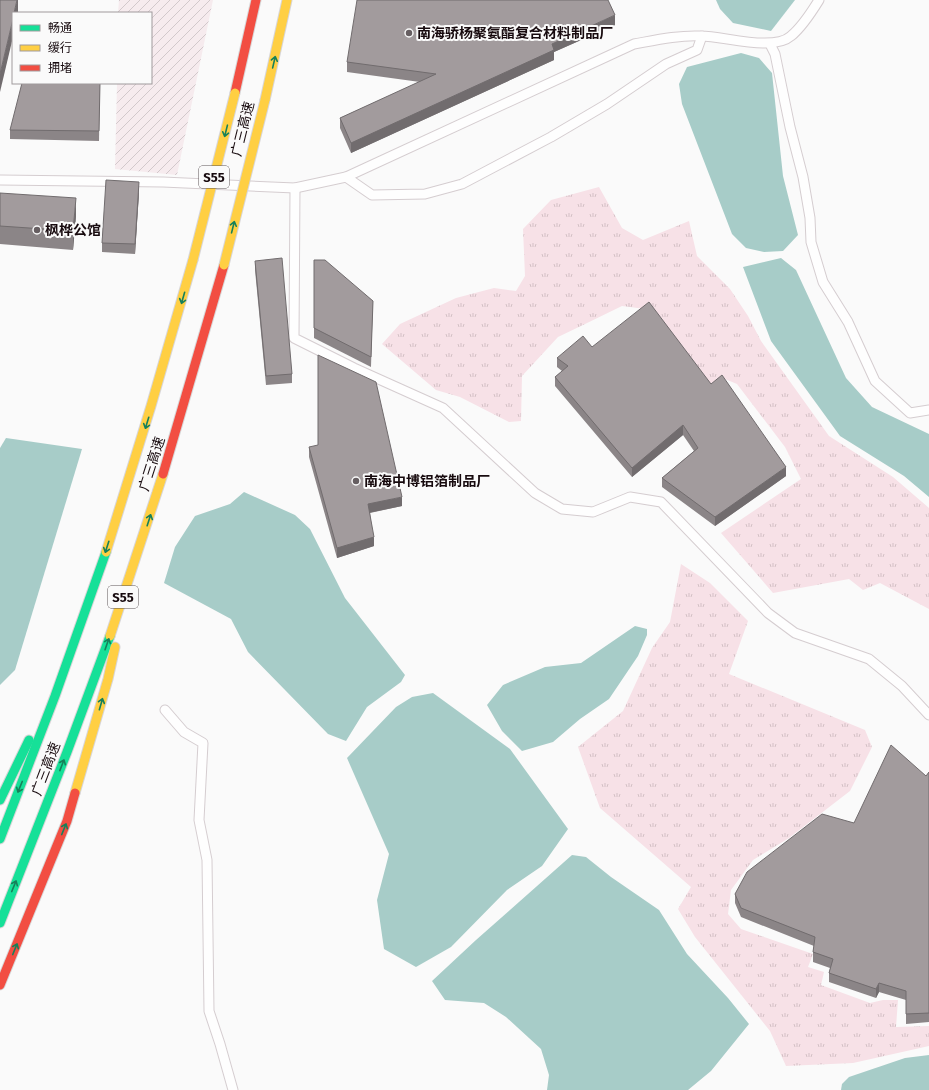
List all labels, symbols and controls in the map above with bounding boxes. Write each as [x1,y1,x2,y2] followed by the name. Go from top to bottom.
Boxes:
[12,12,152,84] legend
[48,21,72,35] text: 畅通
[417,25,613,42] place label: 南海骄杨聚氨酯复合材料制品厂
[404,28,414,38] marker: 南海骄杨聚氨酯复合材料制品厂
[48,41,72,55] text: 缓行
[270,55,278,68] one-way arrow
[48,61,72,75] text: 拥堵
[228,100,258,158] street label: 广三高速
[222,124,229,137] one-way arrow
[199,166,229,188] road number: S55
[230,221,238,234] one-way arrow
[45,222,101,239] place label: 枫桦公馆
[32,225,42,235] marker: 枫桦公馆
[179,291,186,304] one-way arrow
[143,416,150,429] one-way arrow
[135,435,169,493] street label: 广三高速
[364,473,490,490] place label: 南海中博铝箔制品厂
[351,476,361,486] marker: 南海中博铝箔制品厂
[145,515,153,527] one-way arrow
[103,540,111,552] one-way arrow
[108,586,138,608] road number: S55
[104,638,112,650] one-way arrow
[98,698,105,711] one-way arrow
[28,740,64,798] street label: 广三高速
[59,760,67,772] one-way arrow
[16,781,24,793] one-way arrow
[60,823,68,835] one-way arrow
[11,881,19,893] one-way arrow
[11,944,19,956] one-way arrow

